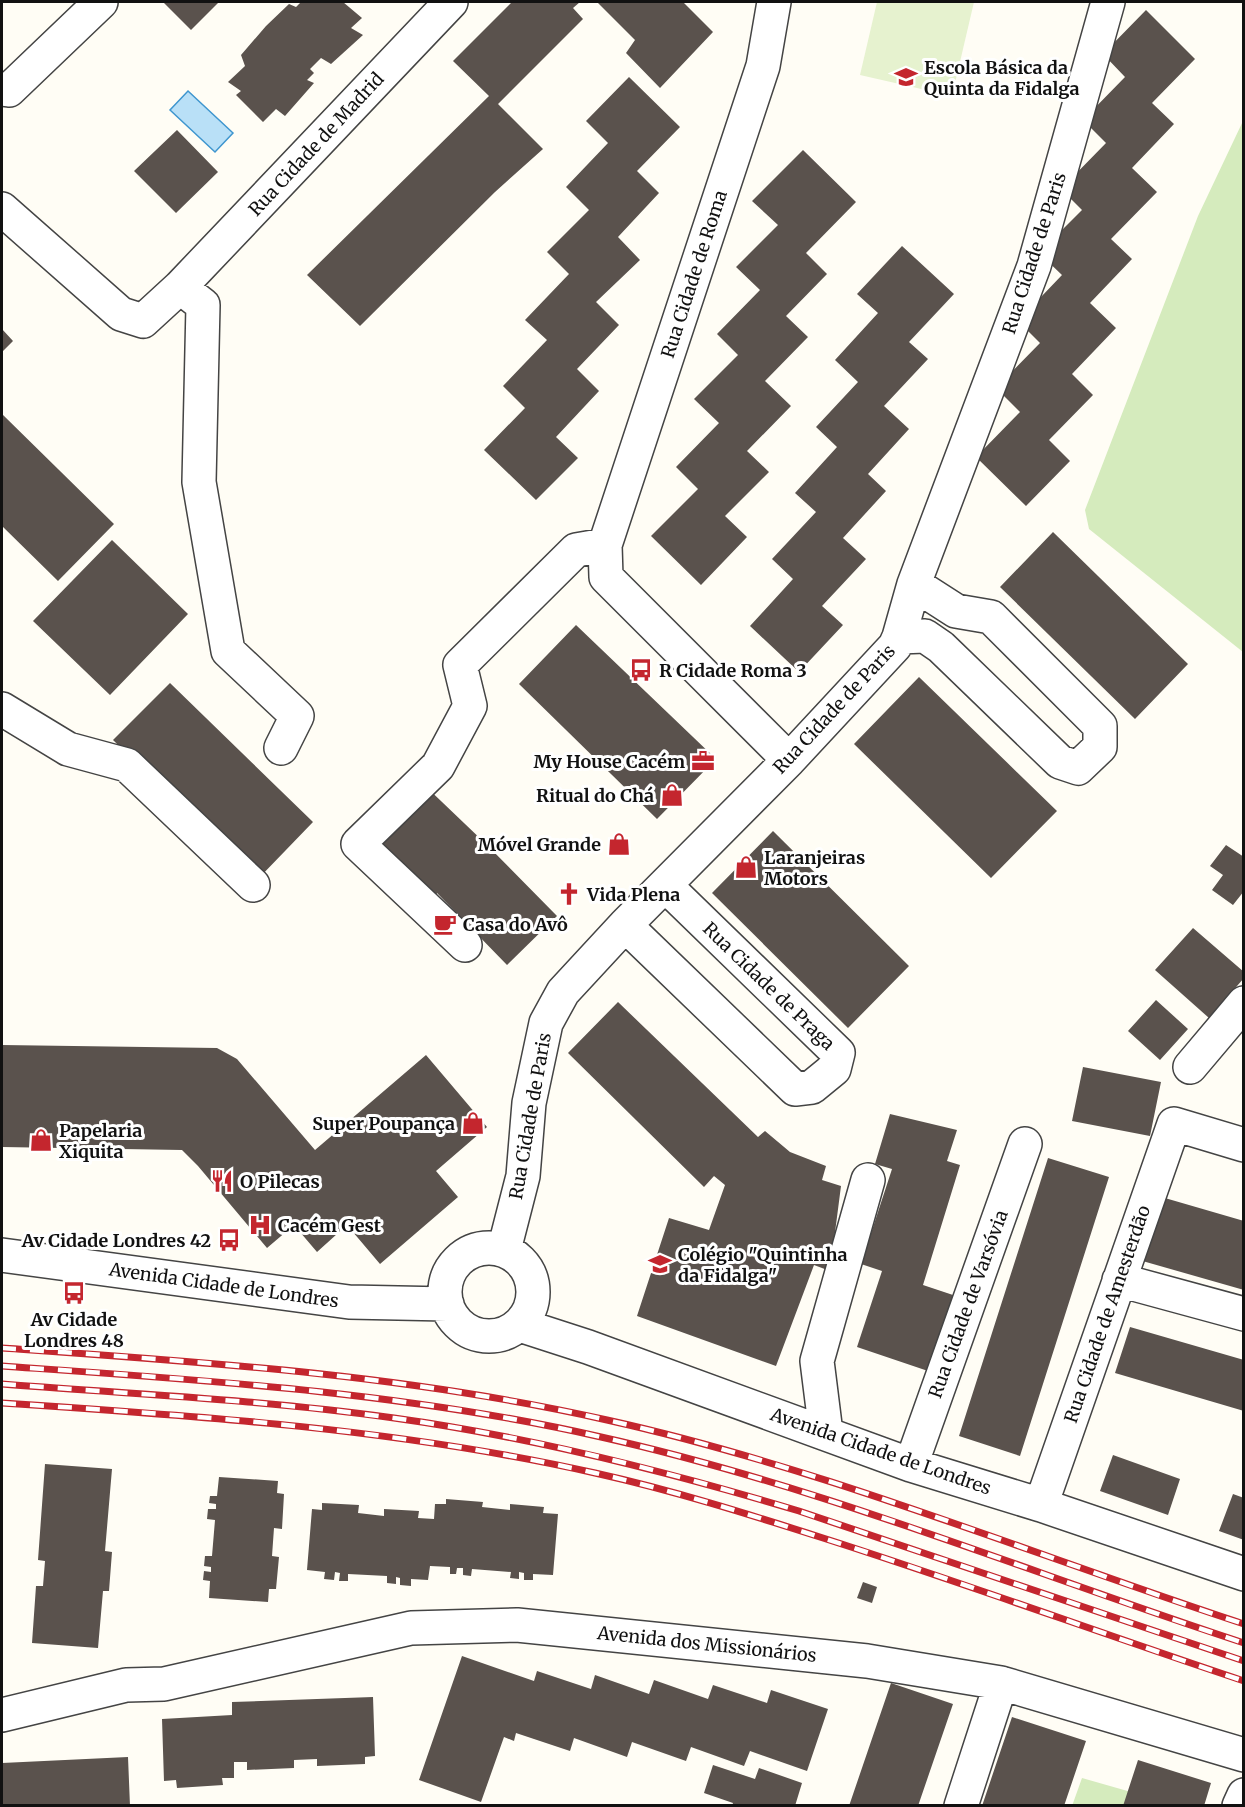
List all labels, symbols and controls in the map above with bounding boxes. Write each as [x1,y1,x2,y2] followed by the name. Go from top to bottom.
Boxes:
[924,56,1079,100] place label: Escola Básica da Quinta da Fidalga
[893,64,919,90] school or university icon: Escola Básica da Quinta da Fidalga
[243,67,389,221] street label: Rua Cidade de Madrid
[997,169,1071,337] street label: Rua Cidade de Paris
[656,187,732,361] street label: Rua Cidade de Roma
[768,639,900,778] street label: Rua Cidade de Paris
[628,657,654,683] bus stop icon: R Cidade Roma 3
[659,659,807,682] place label: R Cidade Roma 3
[690,748,716,774] office icon: My House Cacém
[534,750,685,773] place label: My House Cacém
[659,782,685,808] shop icon: Ritual do Chá
[536,784,654,807] place label: Ritual do Chá
[606,831,632,857] shop icon: Móvel Grande
[478,833,601,856] place label: Móvel Grande
[764,846,865,890] place label: Laranjeiras Motors
[733,854,759,880] shop icon: Laranjeiras Motors
[556,881,582,907] church icon: Vida Plena
[586,883,680,906] place label: Vida Plena
[432,911,458,937] cafe icon: Casa do Avô
[463,913,568,936] place label: Casa do Avô
[698,917,840,1055] street label: Rua Cidade de Praga
[504,1031,556,1201] street label: Rua Cidade de Paris
[460,1110,486,1136] shop icon: Super Poupança
[312,1112,455,1135] place label: Super Poupança
[59,1119,142,1163] place label: Papelaria Xiquita
[28,1127,54,1153] shop icon: Papelaria Xiquita
[209,1168,235,1194] restaurant icon: O Pilecas
[240,1170,320,1193] place label: O Pilecas
[1059,1202,1155,1426] street label: Rua Cidade de Amesterdão
[923,1207,1013,1401] street label: Rua Cidade de Varsóvia
[247,1212,273,1238] hospital icon: Cacém Gest
[278,1214,382,1237] place label: Cacém Gest
[216,1227,242,1253] bus stop icon: Av Cidade Londres 42
[21,1229,211,1252] place label: Av Cidade Londres 42
[678,1243,847,1287] place label: Colégio "Quintinha da Fidalga"
[647,1251,673,1277] school or university icon: Colégio "Quintinha da Fidalga"
[107,1257,340,1313] street label: Avenida Cidade de Londres
[61,1280,87,1306] bus stop icon: Av Cidade Londres 48
[24,1308,124,1352] place label: Av Cidade Londres 48
[767,1402,994,1500] street label: Avenida Cidade de Londres
[595,1621,818,1667] street label: Avenida dos Missionários

